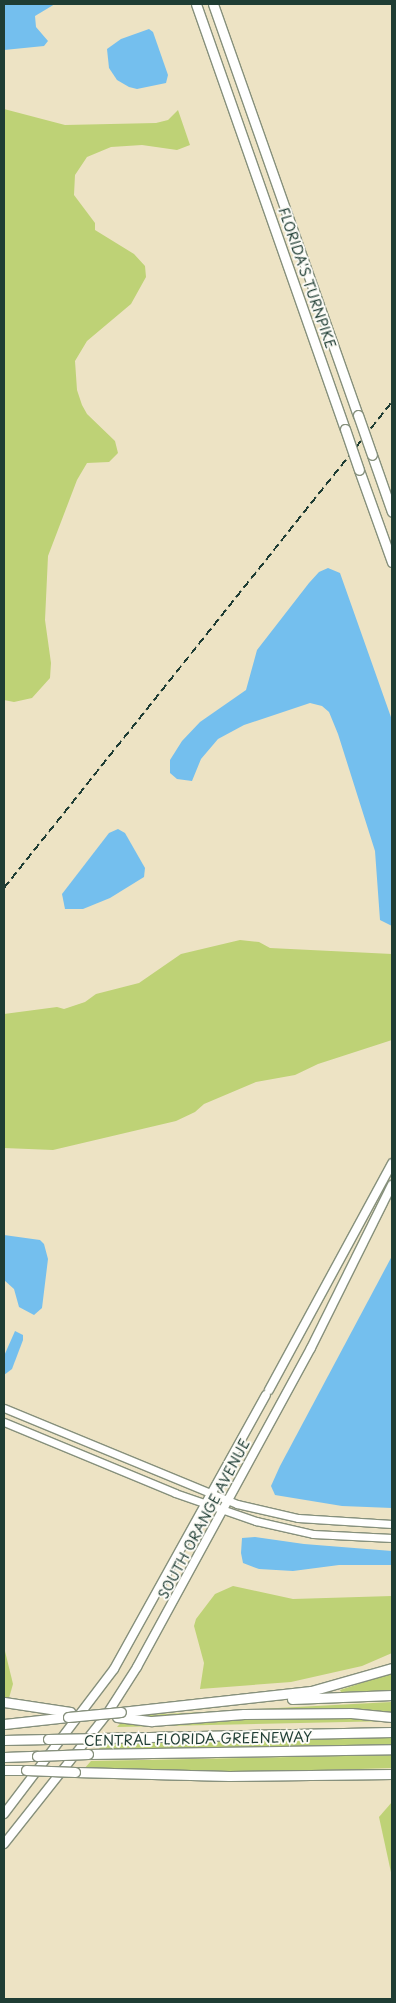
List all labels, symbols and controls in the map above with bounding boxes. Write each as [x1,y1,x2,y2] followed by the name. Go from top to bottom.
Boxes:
[275,205,339,351] street label: FLORIDA'S TURNPIKE
[154,1435,254,1603] street label: SOUTH ORANGE AVENUE
[84,1729,312,1749] street label: CENTRAL FLORIDA GREENEWAY

